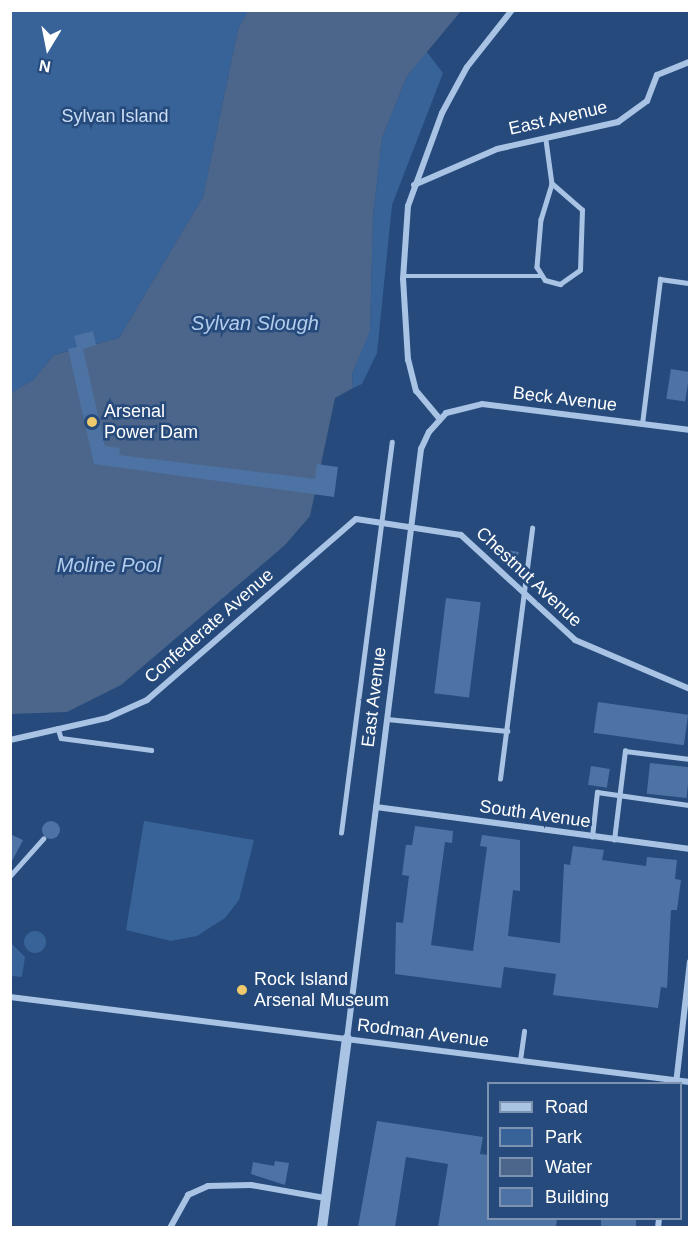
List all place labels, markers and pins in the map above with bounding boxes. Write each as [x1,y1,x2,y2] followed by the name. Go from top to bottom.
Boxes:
[104,401,198,444] place label: Arsenal Power Dam
[85,415,99,429] marker: Arsenal Power Dam
[254,969,389,1012] place label: Rock Island Arsenal Museum
[235,983,249,997] marker: Rock Island Arsenal Museum

